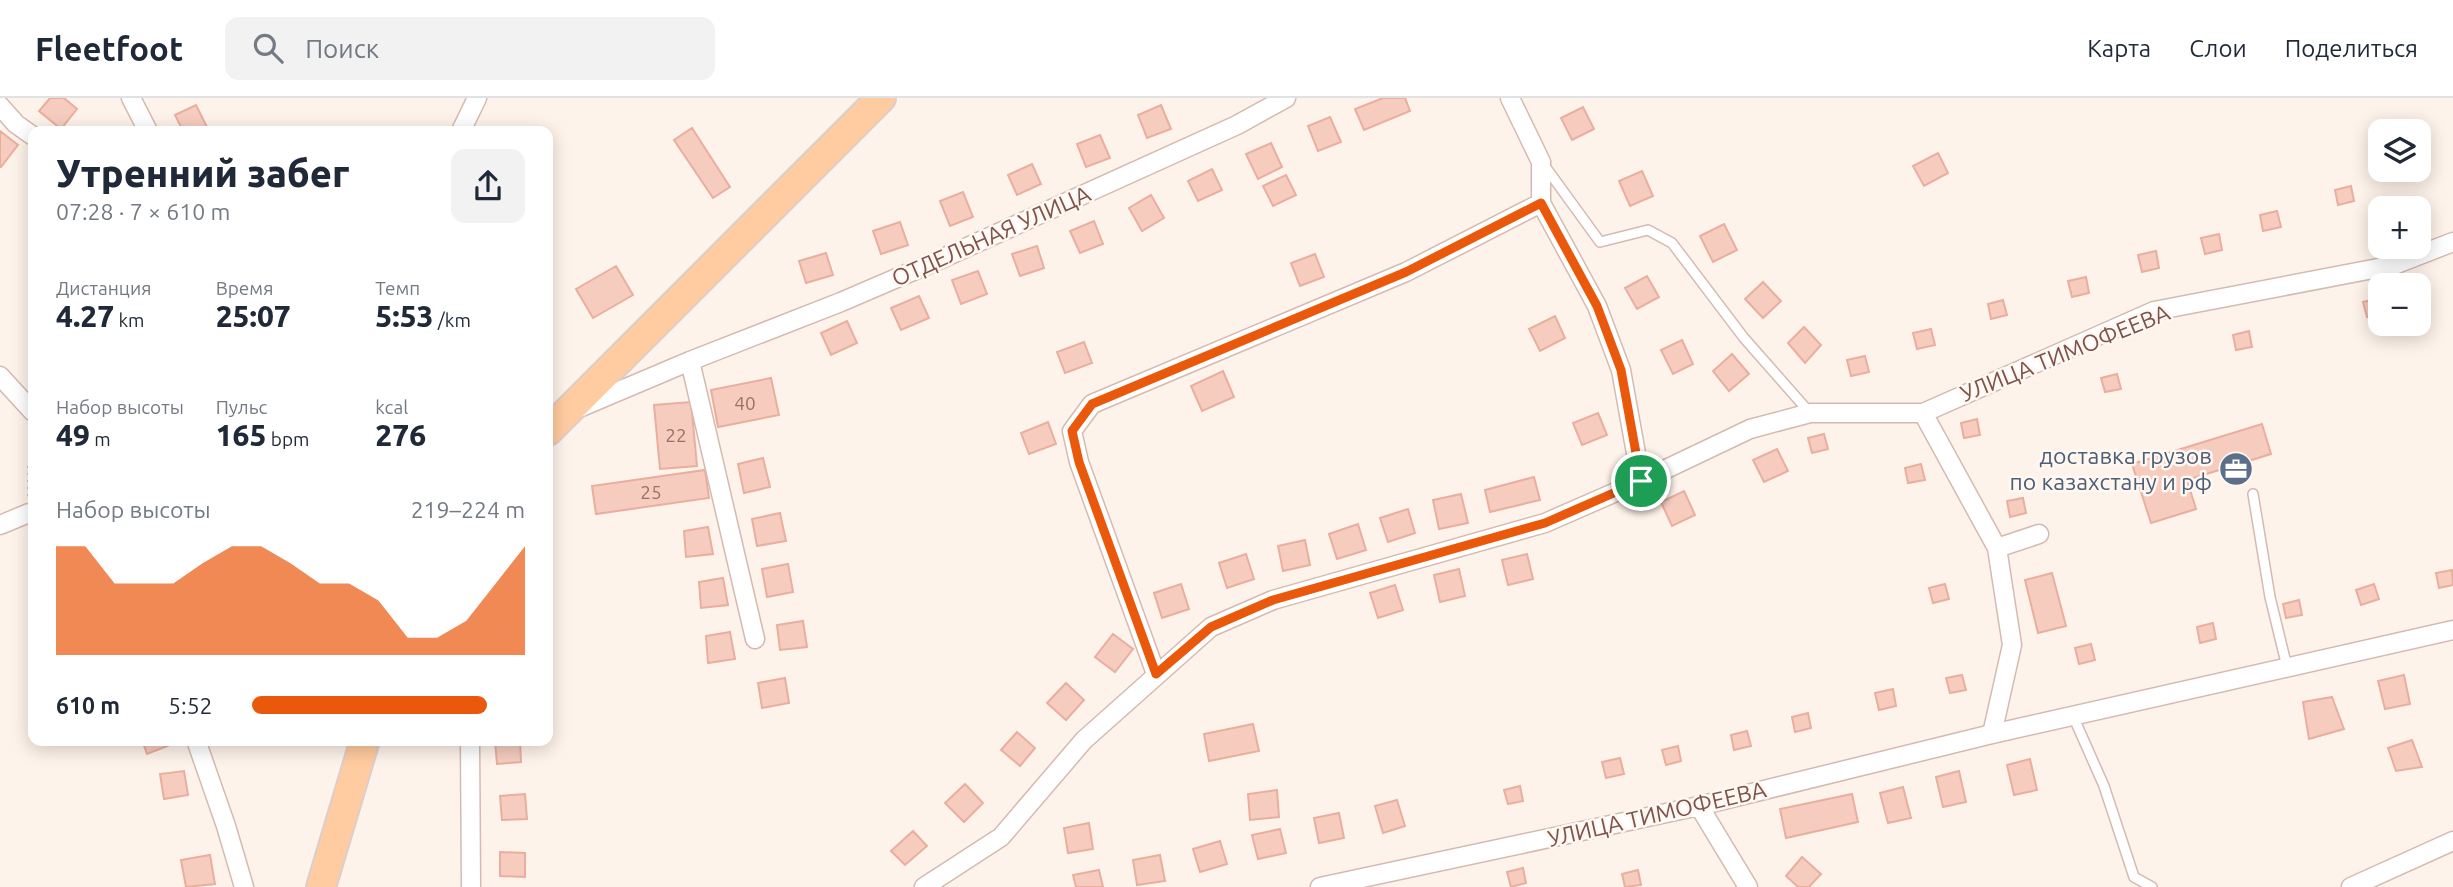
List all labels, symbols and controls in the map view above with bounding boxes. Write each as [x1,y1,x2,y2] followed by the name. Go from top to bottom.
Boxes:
[225,17,715,80] search box
[249,29,287,67] icon: search
[35,30,183,67] text: Fleetfoot
[305,34,379,63] text: Поиск
[2087,35,2151,62] text: Карта
[2189,35,2247,62] text: Слои
[2285,35,2418,62] text: Поделиться
[2368,119,2431,336] map controls
[2368,119,2431,182] button: layers
[451,149,525,223] button: share
[56,152,349,194] text: Утренний забег
[888,180,1094,291] street label: ОТДЕЛЬНАЯ УЛИЦА
[2368,196,2431,259] button: +
[56,199,230,224] text: 07:28 · 7 × 610 m
[2368,273,2431,336] button: −
[56,277,151,299] text: Дистанция
[216,277,273,299] text: Время
[375,277,420,299] text: Темп
[56,299,114,333] text: 4.27
[216,299,291,333] text: 25:07
[375,299,433,333] text: 5:53
[1957,299,2173,406] street label: УЛИЦА ТИМОФЕЕВА
[114,309,144,331] text: km
[433,309,471,331] text: /km
[734,392,756,414] house number: 40
[56,396,184,418] text: Набор высоты
[216,396,267,418] text: Пульс
[375,396,408,418] text: kcal
[56,418,90,452] text: 49
[216,418,266,452] text: 165
[375,418,426,452] text: 276
[665,424,687,446] house number: 22
[90,428,111,450] text: m
[266,428,309,450] text: bpm
[2010,443,2212,494] place label: доставка грузов по казахстану и рф
[2217,450,2255,488] office icon: доставка грузов по казахстану и рф
[1611,451,1671,511] pin
[1622,462,1660,500] icon: arrive
[640,481,662,503] house number: 25
[56,497,211,522] text: Набор высоты
[411,497,525,522] text: 219–224 m
[56,693,120,718] text: 610 m
[168,693,213,718] text: 5:52
[1545,776,1769,851] street label: УЛИЦА ТИМОФЕЕВА

